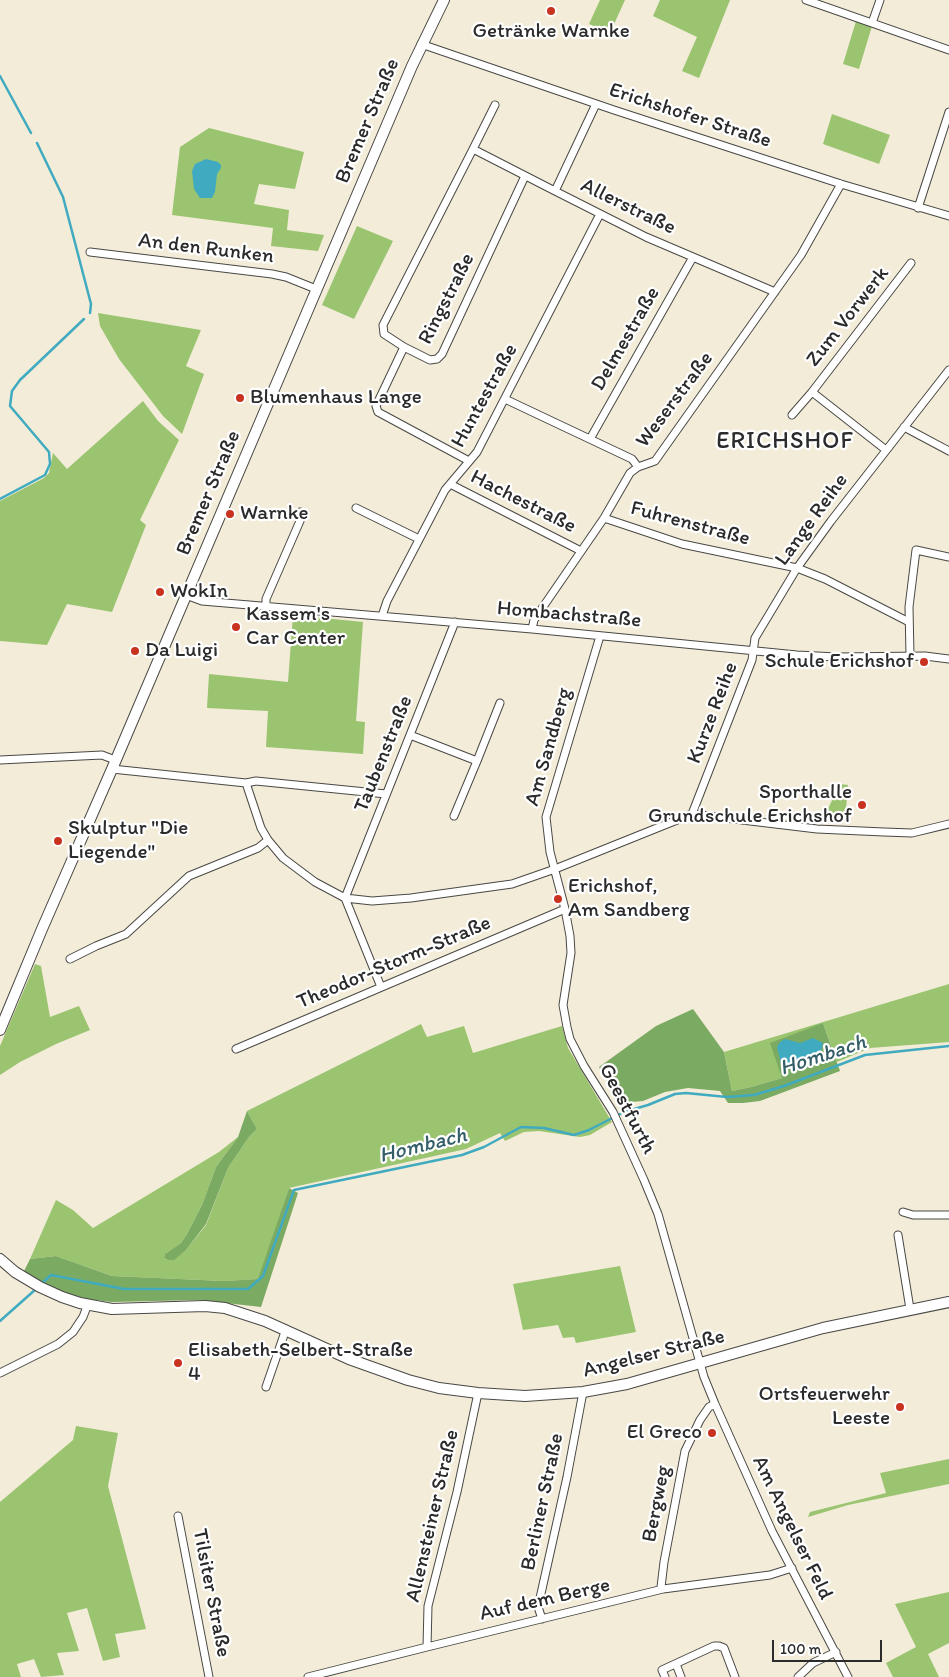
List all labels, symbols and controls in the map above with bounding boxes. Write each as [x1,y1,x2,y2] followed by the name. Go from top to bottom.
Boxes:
[545,5,557,17] marker: Getränke Warnke
[472,19,630,45] place label: Getränke Warnke
[330,55,406,187] street label: Bremer Straße
[606,78,774,154] street label: Erichshofer Straße
[576,173,680,241] street label: Allerstraße
[137,228,275,270] street label: An den Runken
[413,249,481,349] street label: Ringstraße
[801,262,895,372] street label: Zum Vorwerk
[586,283,666,395] street label: Delmestraße
[446,340,524,452] street label: Huntestraße
[631,347,719,453] street label: Weserstraße
[250,385,422,411] place label: Blumenhaus Lange
[234,392,246,404] marker: Blumenhaus Lange
[171,427,247,559] street label: Bremer Straße
[717,428,853,456] district label: ERICHSHOF
[466,465,580,539] street label: Hachestraße
[770,469,854,571] street label: Lange Reihe
[628,496,752,552] street label: Fuhrenstraße
[240,501,309,527] place label: Warnke
[224,508,236,520] marker: Warnke
[170,579,228,605] place label: WokIn
[154,586,166,598] marker: WokIn
[496,596,642,634] street label: Hombachstraße
[246,602,345,652] place label: Kassem's Car Center
[230,621,242,633] marker: Kassem's Car Center
[145,638,218,664] place label: Da Luigi
[129,645,141,657] marker: Da Luigi
[765,649,914,675] place label: Schule Erichshof
[918,656,930,668] marker: Schule Erichshof
[682,659,744,767] street label: Kurze Reihe
[520,685,578,809] street label: Am Sandberg
[349,692,419,816] street label: Taubenstraße
[648,780,852,830] place label: Sporthalle Grundschule Erichshof
[856,799,868,811] marker: Sporthalle Grundschule Erichshof
[68,816,188,866] place label: Skulptur "Die Liegende"
[52,835,64,847] marker: Skulptur "Die Liegende"
[568,874,690,924] place label: Erichshof, Am Sandberg
[552,893,564,905] marker: Erichshof, Am Sandberg
[293,911,495,1015] street label: Theodor-Storm-Straße
[776,1030,870,1082] water label: Hombach
[593,1060,661,1158] street label: Geestfurth
[376,1122,470,1170] water label: Hombach
[580,1324,728,1384] street label: Angelser Straße
[188,1338,413,1388] place label: Elisabeth-Selbert-Straße 4
[172,1357,184,1369] marker: Elisabeth-Selbert-Straße 4
[759,1382,890,1432] place label: Ortsfeuerwehr Leeste
[894,1401,906,1413] marker: Ortsfeuerwehr Leeste
[627,1420,702,1446] place label: El Greco
[401,1427,465,1605] street label: Allensteiner Straße
[706,1427,718,1439] marker: El Greco
[516,1431,570,1573] street label: Berliner Straße
[746,1452,838,1604] street label: Am Angelser Feld
[637,1463,677,1545] street label: Bergweg
[186,1527,236,1659] street label: Tilsiter Straße
[477,1573,613,1627] street label: Auf dem Berge
[774,1630,884,1662] scale bar
[780,1640,821,1658] text: 100 m

